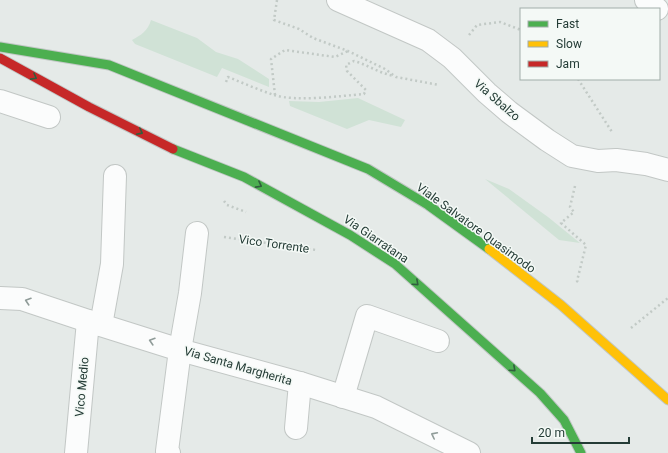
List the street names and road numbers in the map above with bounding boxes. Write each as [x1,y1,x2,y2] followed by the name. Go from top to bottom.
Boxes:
[471,76,523,124] street label: Via Sbalzo
[414,180,538,276] street label: Viale Salvatore Quasimodo
[341,212,411,266] street label: Via Giarratana
[238,232,310,256] street label: Vico Torrente
[182,344,294,388] street label: Via Santa Margherita
[72,356,92,418] street label: Vico Medio

